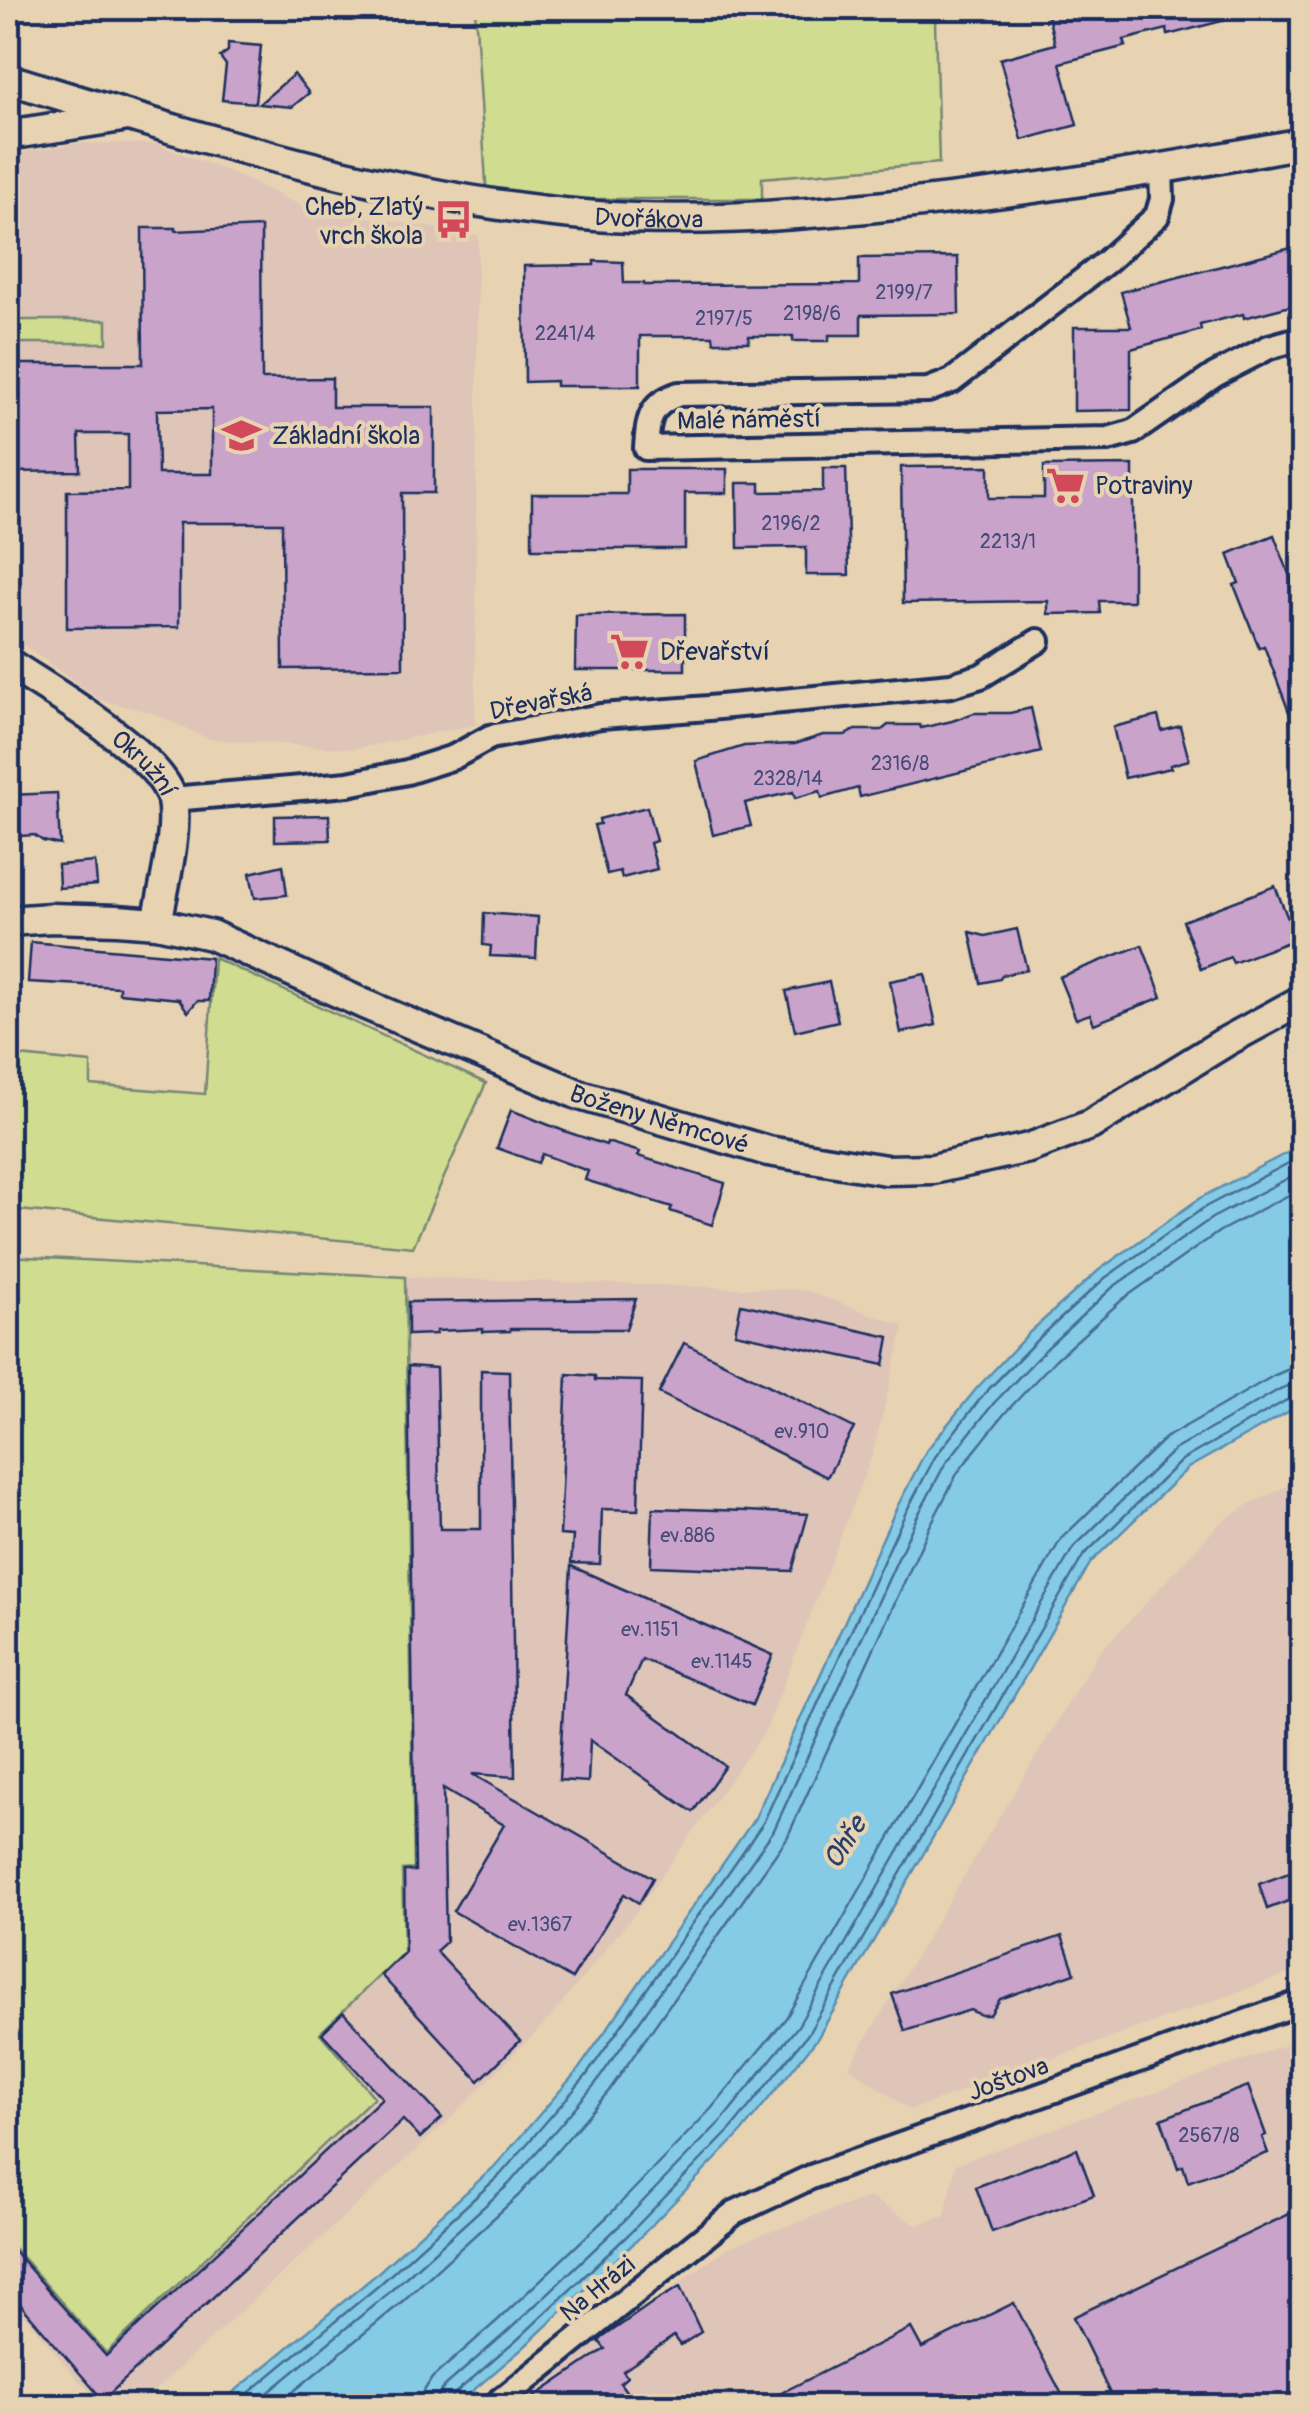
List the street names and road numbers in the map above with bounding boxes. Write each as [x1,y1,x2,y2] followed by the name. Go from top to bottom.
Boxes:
[594,202,703,236] street label: Dvořákova
[677,404,821,437] street label: Malé náměstí
[487,677,595,728] street label: Dřevařská
[105,724,183,801] street label: Okružní
[565,1078,753,1162] street label: Boženy Němcové
[964,2051,1053,2108] street label: Joštova
[554,2249,642,2329] street label: Na Hrázi

